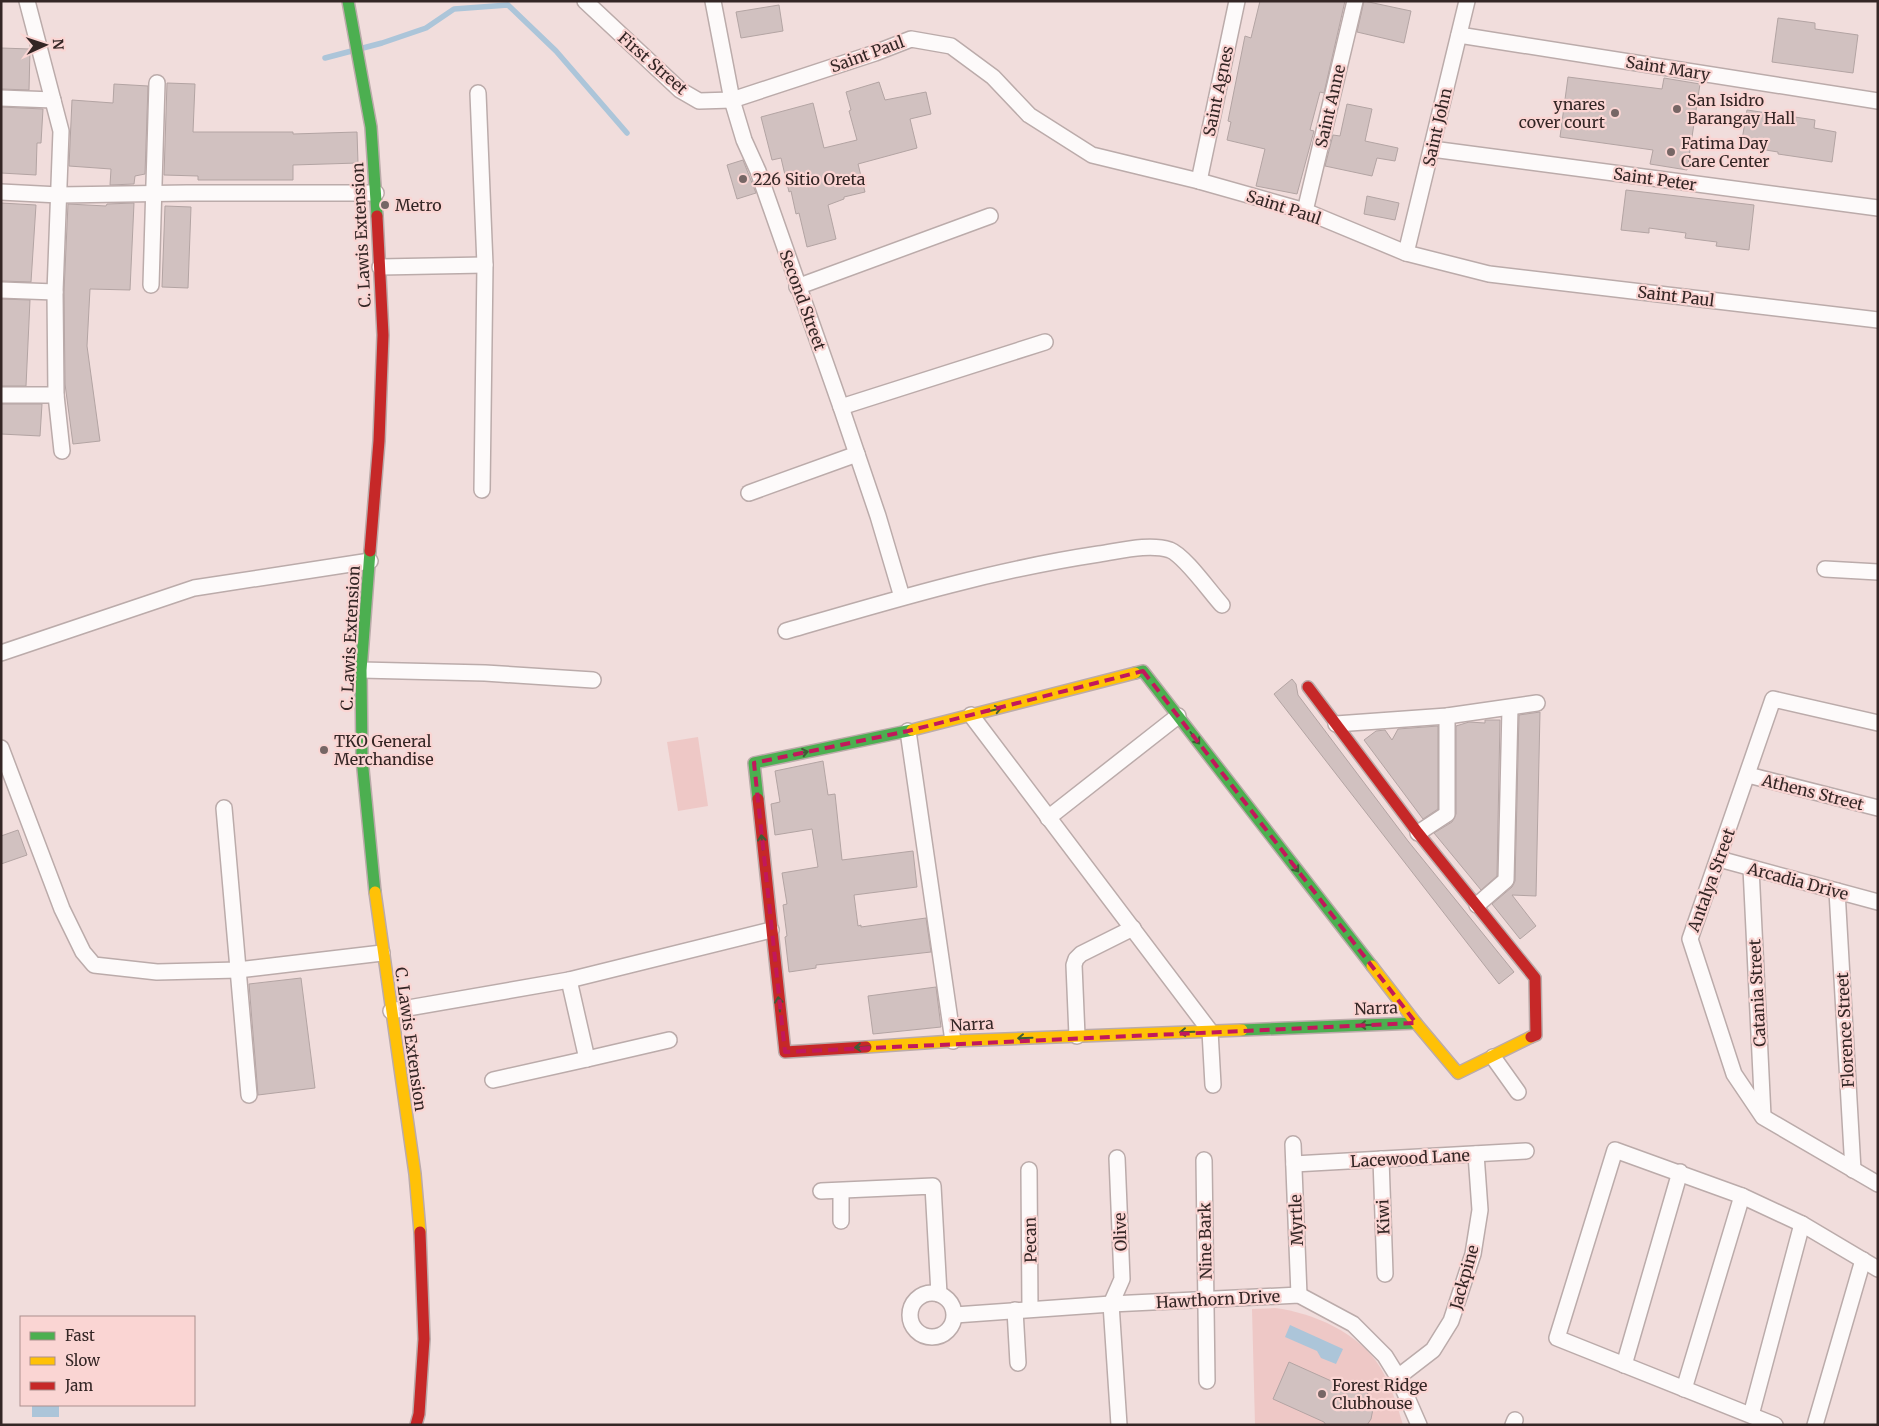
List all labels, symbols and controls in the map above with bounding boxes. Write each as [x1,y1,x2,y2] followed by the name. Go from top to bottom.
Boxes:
[20,20,70,70] north arrow
[614,27,692,99] street label: First Street
[827,31,907,77] street label: Saint Paul
[49,38,67,50] text: N
[1199,44,1237,138] street label: Saint Agnes
[1624,51,1712,85] street label: Saint Mary
[1311,62,1349,150] street label: Saint Anne
[1418,86,1456,168] street label: Saint John
[1687,90,1795,128] place label: San Isidro Barangay Hall
[1519,94,1606,132] place label: ynares cover court
[1671,103,1683,115] marker: San Isidro Barangay Hall
[1609,107,1621,119] marker: ynares cover court
[1681,133,1770,171] place label: Fatima Day Care Center
[1665,146,1677,158] marker: Fatima Day Care Center
[347,162,375,308] street label: C. Lawis Extension
[1612,163,1698,195] street label: Saint Peter
[753,169,866,189] place label: 226 Sitio Oreta
[737,173,749,185] marker: 226 Sitio Oreta
[1244,186,1324,228] street label: Saint Paul
[395,195,441,215] place label: Metro
[379,199,391,211] marker: Metro
[776,247,831,354] street label: Second Street
[1636,281,1716,311] street label: Saint Paul
[336,565,364,711] street label: C. Lawis Extension
[985,704,1001,714] one-way arrow
[334,731,434,769] place label: TKO General Merchandise
[1189,731,1200,744] one-way arrow
[318,744,330,756] marker: TKO General Merchandise
[793,748,809,757] one-way arrow
[1759,769,1867,814] street label: Athens Street
[1683,825,1739,935] street label: Antalya Street
[757,835,767,851] one-way arrow
[1744,858,1851,904] street label: Arcadia Drive
[1289,859,1299,873] one-way arrow
[1744,938,1770,1047] street label: Catania Street
[391,966,431,1113] street label: C. Lawis Extension
[1832,971,1858,1088] street label: Florence Street
[774,996,784,1012] one-way arrow
[1354,997,1399,1019] street label: Narra
[950,1013,995,1035] street label: Narra
[1359,1020,1376,1030] one-way arrow
[1179,1027,1195,1036] one-way arrow
[1017,1034,1033,1043] one-way arrow
[855,1043,871,1052] one-way arrow
[1350,1145,1470,1171] street label: Lacewood Lane
[1285,1194,1307,1246] street label: Myrtle
[1372,1199,1394,1235] street label: Kiwi
[1194,1202,1216,1280] street label: Nine Bark
[1109,1212,1131,1252] street label: Olive
[1020,1217,1040,1263] street label: Pecan
[1445,1242,1483,1313] street label: Jackpine
[1155,1286,1281,1312] street label: Hawthorn Drive
[20,1316,195,1406] legend
[65,1326,95,1345] text: Fast
[65,1351,100,1370] text: Slow
[1332,1375,1427,1413] place label: Forest Ridge Clubhouse
[64,1376,93,1395] text: Jam
[1316,1388,1328,1400] marker: Forest Ridge Clubhouse

